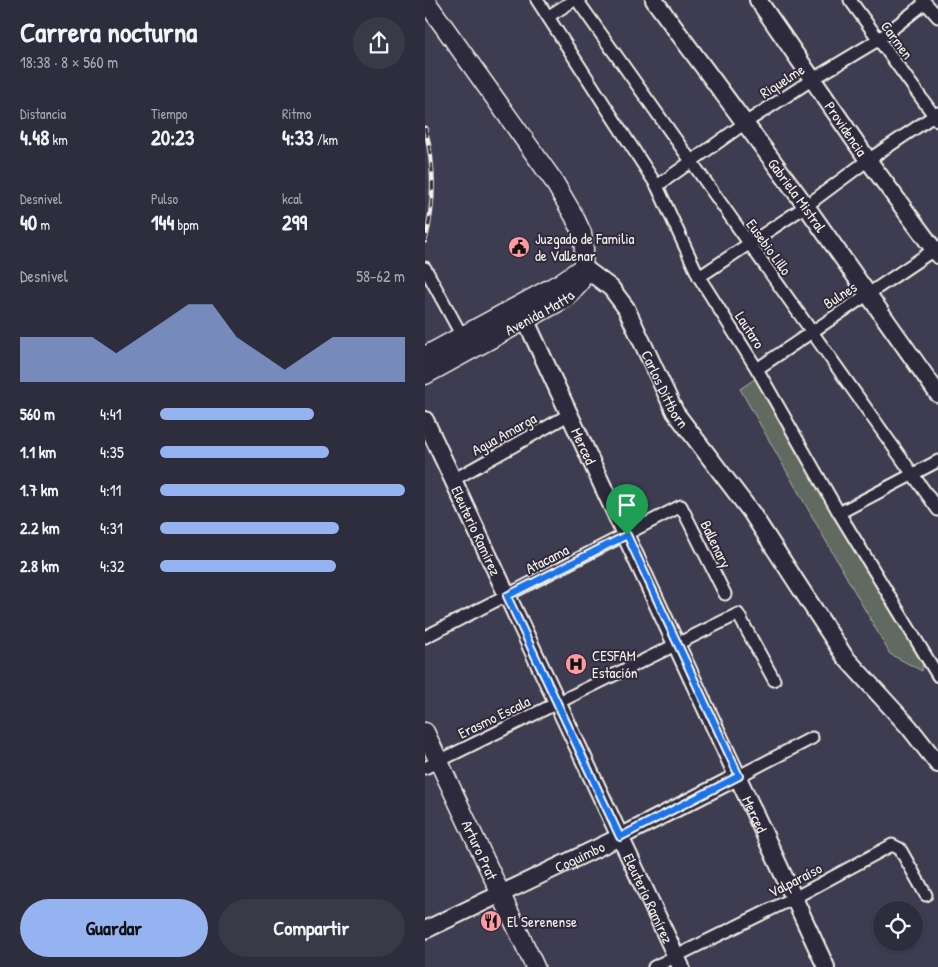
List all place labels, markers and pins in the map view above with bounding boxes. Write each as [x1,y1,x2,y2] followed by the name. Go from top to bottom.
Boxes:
[535,228,635,266] place label: Juzgado de Familia de Vallenar
[507,235,531,259] public building icon: Juzgado de Familia de Vallenar
[606,484,648,535] pin
[592,645,638,683] place label: CESFAM Estación
[564,652,588,676] hospital icon: CESFAM Estación
[479,909,503,933] restaurant icon: El Serenense
[507,911,577,932] place label: El Serenense

